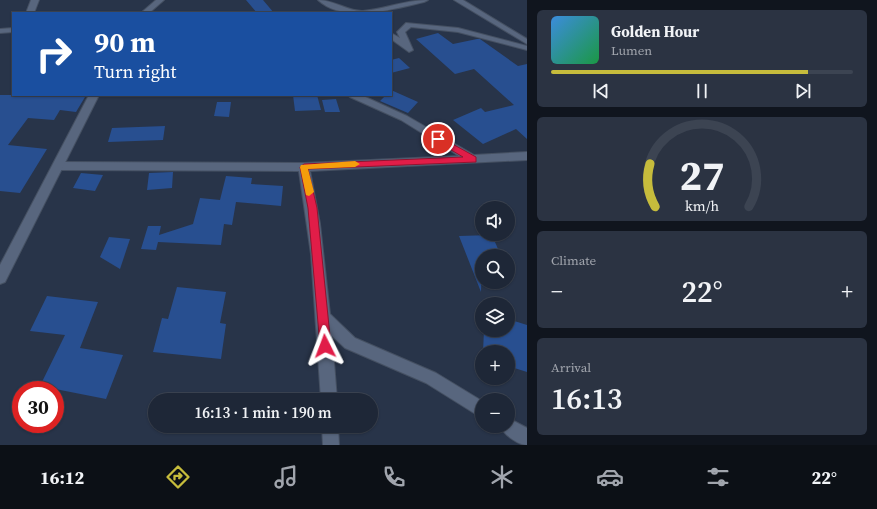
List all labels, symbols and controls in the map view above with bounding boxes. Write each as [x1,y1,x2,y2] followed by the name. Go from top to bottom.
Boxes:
[611,21,699,42] text: Golden Hour
[94,23,156,61] text: 90 m
[28,28,80,80] icon: right
[611,42,652,59] text: Lumen
[94,59,176,84] text: Turn right
[590,80,612,102] icon: previous
[691,80,713,102] icon: pause
[792,80,814,102] icon: next
[421,122,455,156] pin
[427,128,449,150] icon: arrive
[679,147,725,204] text: 27
[685,196,719,216] text: km/h
[475,201,515,433] map controls
[475,201,515,241] button: sound
[475,249,515,289] button: search
[551,252,596,269] text: Climate
[681,271,723,312] text: 22°
[551,276,563,306] text: −
[841,276,853,306] text: +
[475,297,515,337] button: layers
[304,325,346,367] position arrow
[475,345,515,385] button: +
[551,359,591,376] text: Arrival
[551,378,622,419] text: 16:13
[12,381,64,433] speed limit sign: 30
[475,393,515,433] button: −
[195,402,331,423] text: 16:13 · 1 min · 190 m
[164,463,192,491] icon: directions
[272,463,300,491] icon: music
[380,463,408,491] icon: phone
[488,463,516,491] icon: climate
[596,463,624,491] icon: car
[704,463,732,491] icon: filters
[40,465,84,490] text: 16:12
[812,465,837,490] text: 22°

